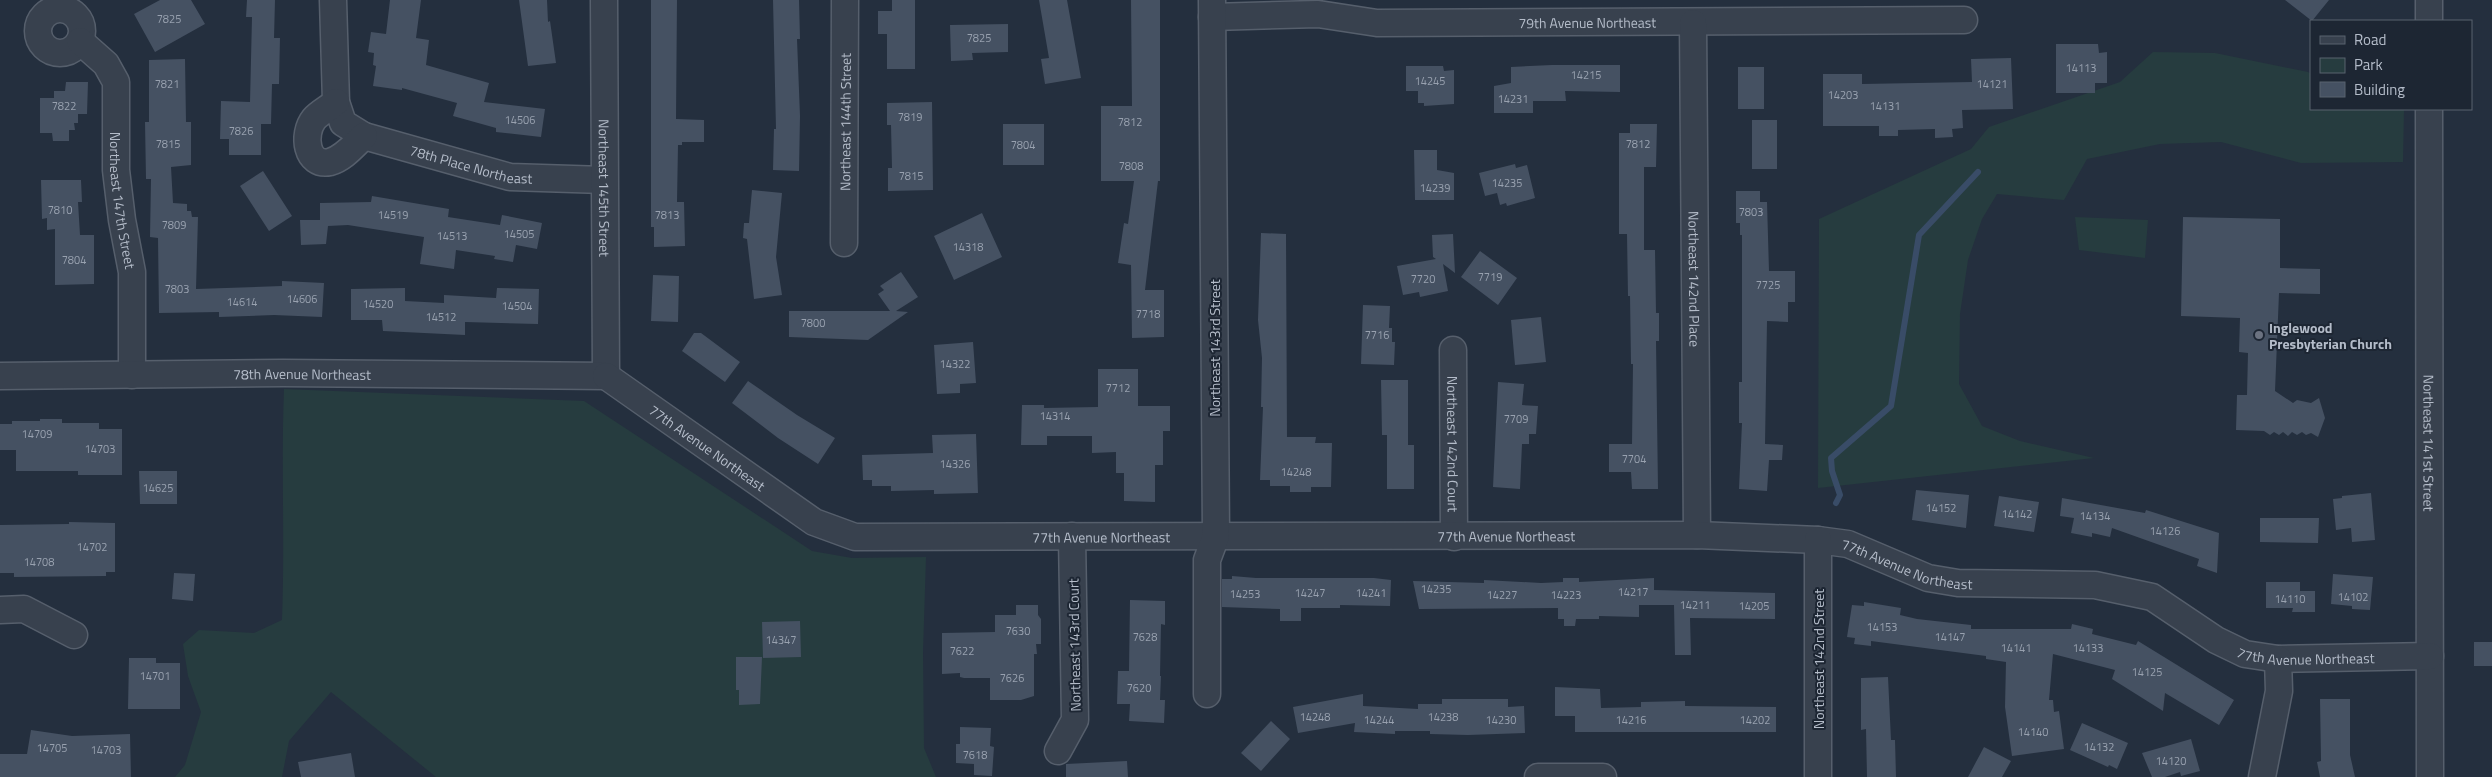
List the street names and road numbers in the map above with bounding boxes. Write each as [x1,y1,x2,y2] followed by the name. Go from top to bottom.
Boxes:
[1518,11,1656,33] street label: 79th Avenue Northeast
[834,53,855,191] street label: Northeast 144th Street
[594,119,616,257] street label: Northeast 145th Street
[106,132,142,270] street label: Northeast 147th Street
[408,139,533,188] street label: 78th Place Northeast
[1684,211,1706,347] street label: Northeast 142nd Place
[1204,279,1225,417] street label: Northeast 143rd Street
[233,362,371,384] street label: 78th Avenue Northeast
[2419,375,2440,512] street label: Northeast 141st Street
[1443,376,1464,512] street label: Northeast 142nd Court
[645,399,770,495] street label: 77th Avenue Northeast
[1437,525,1575,546] street label: 77th Avenue Northeast
[1032,526,1170,547] street label: 77th Avenue Northeast
[1841,533,1973,594] street label: 77th Avenue Northeast
[1062,578,1086,712] street label: Northeast 143rd Court
[1808,589,1829,729] street label: Northeast 142nd Street
[2233,641,2375,670] street label: 77th Avenue Northeast

